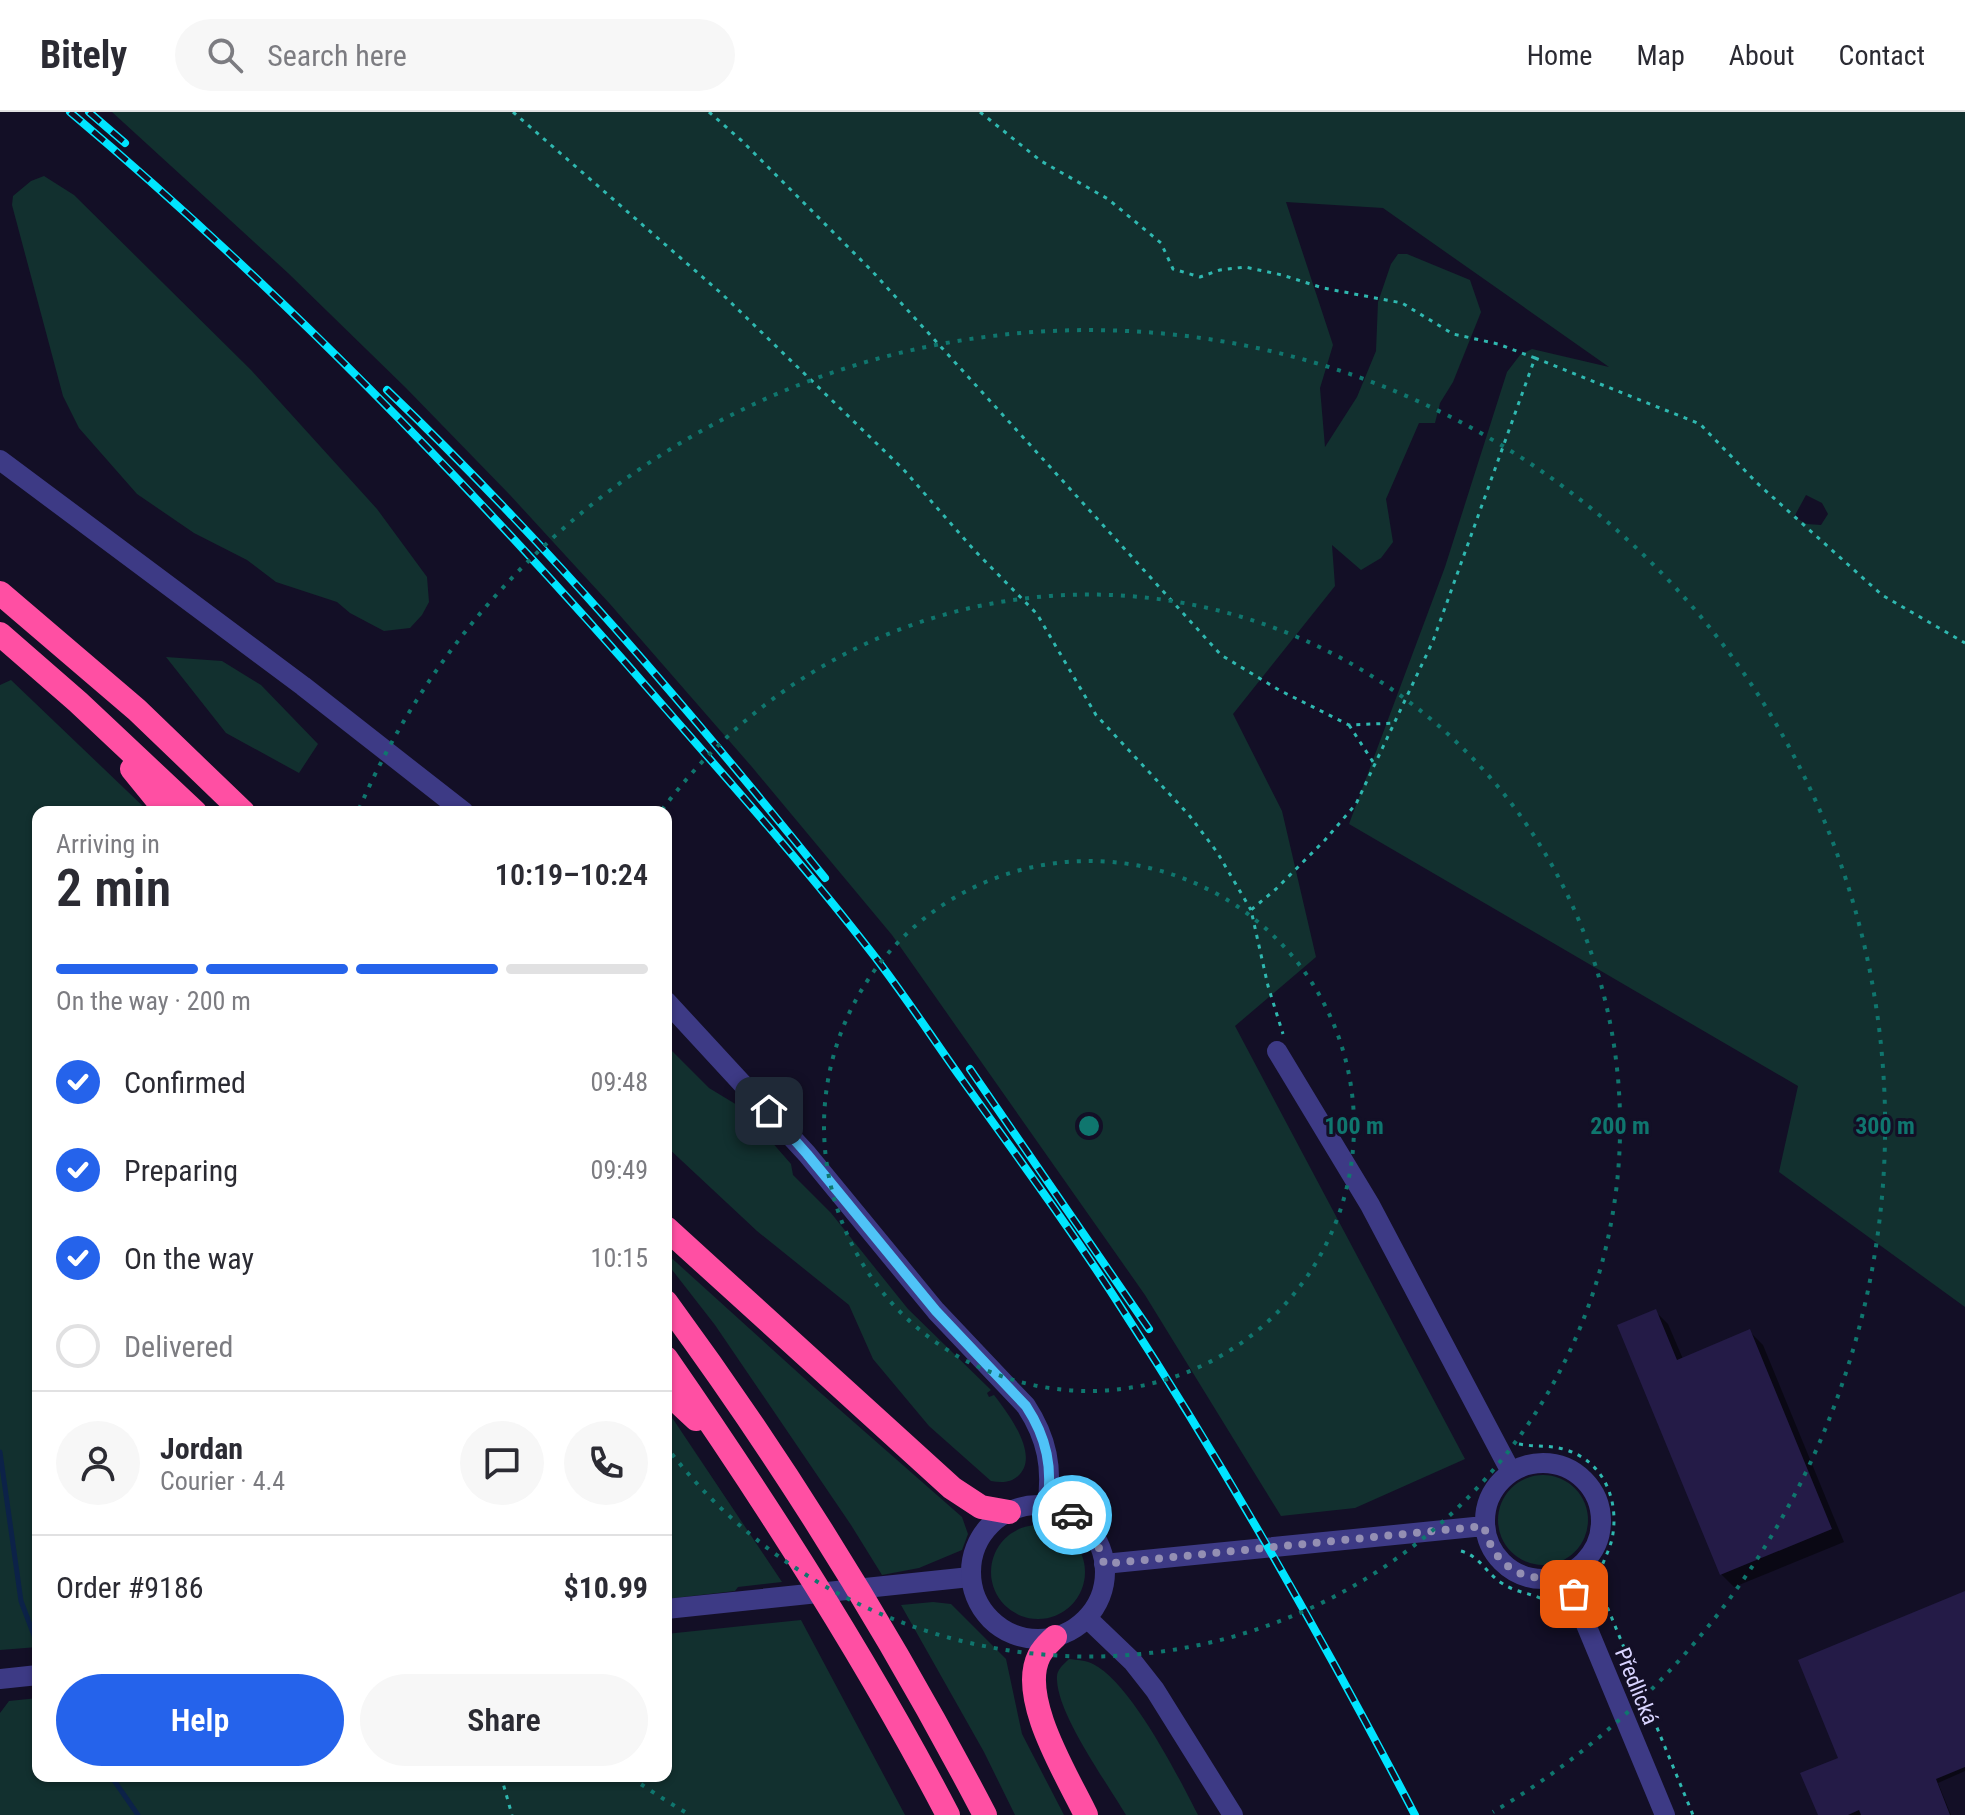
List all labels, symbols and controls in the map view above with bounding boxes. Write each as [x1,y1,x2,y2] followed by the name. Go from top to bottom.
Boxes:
[175,19,735,91] search box
[40,33,127,77] text: Bitely
[203,33,247,77] icon: search
[267,38,407,73] text: Search here
[1527,39,1592,72] text: Home
[1636,39,1685,72] text: Map
[1729,39,1795,72] text: About
[1839,39,1925,72] text: Contact
[56,829,160,859] text: Arriving in
[495,857,648,892] text: 10:19–10:24
[56,858,171,919] text: 2 min
[56,986,251,1016] text: On the way · 200 m
[56,1060,100,1104] icon: check
[124,1065,246,1100] text: Confirmed
[591,1067,648,1097] text: 09:48
[735,1077,803,1145] pin
[747,1089,791,1133] icon: home
[1075,1112,1103,1140] centre of rings
[1324,1112,1384,1140] text: 100 m
[1590,1112,1650,1140] text: 200 m
[1855,1112,1915,1140] text: 300 m
[56,1148,100,1192] icon: check
[124,1153,238,1188] text: Preparing
[591,1155,648,1185] text: 09:49
[56,1236,100,1280] icon: check
[124,1241,254,1276] text: On the way
[591,1243,648,1273] text: 10:15
[124,1329,233,1364] text: Delivered
[56,1421,140,1505] button: person
[460,1421,544,1505] button: chat
[564,1421,648,1505] button: phone
[160,1431,243,1466] text: Jordan
[160,1466,285,1496] text: Courier · 4.4
[1032,1475,1112,1555] courier
[1050,1493,1094,1537] icon: car
[1540,1560,1608,1628] pin
[56,1570,204,1605] text: Order #9186
[563,1570,648,1605] text: $10.99
[1552,1572,1596,1616] icon: bag
[1610,1644,1663,1728] street label: Předlická
[56,1674,344,1766] button: Help
[360,1674,648,1766] button: Share

